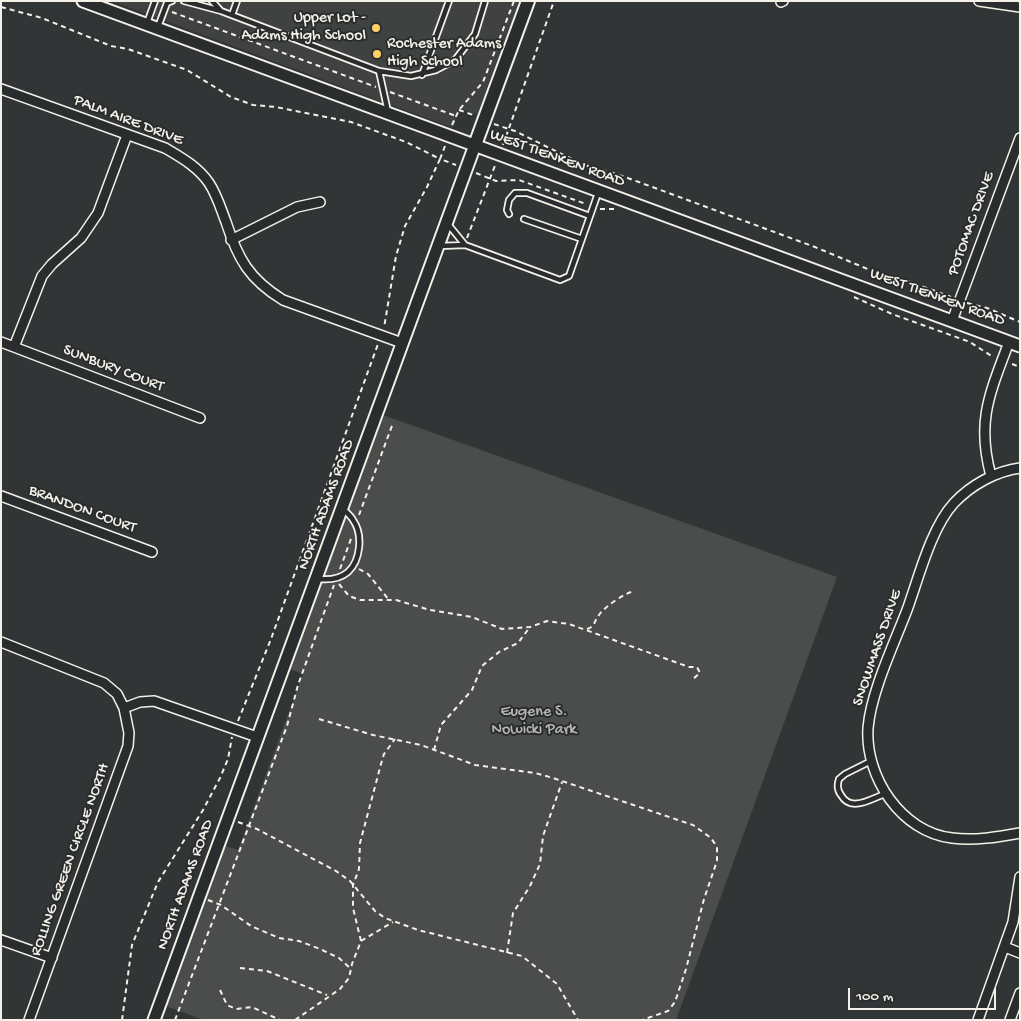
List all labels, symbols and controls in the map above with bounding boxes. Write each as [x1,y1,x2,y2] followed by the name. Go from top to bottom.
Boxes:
[242,9,366,47] place label: Upper Lot - Adams High School
[370,22,382,34] marker: Upper Lot - Adams High School
[387,35,501,73] place label: Rochester Adams High School
[371,48,383,60] marker: Rochester Adams High School
[70,91,186,151] street label: PALM AIRE DRIVE
[487,126,627,192] street label: WEST TIENKEN ROAD
[944,170,1000,278] street label: POTOMAC DRIVE
[867,265,1007,331] street label: WEST TIENKEN ROAD
[60,341,166,397] street label: SUNBURY COURT
[295,437,359,573] street label: NORTH ADAMS ROAD
[26,482,138,538] street label: BRANDON COURT
[849,587,907,709] street label: SNOWMASS DRIVE
[492,703,576,741] park label: Eugene S. Nowicki Park
[27,761,115,959] street label: ROLLING GREEN CIRCLE NORTH
[154,817,218,953] street label: NORTH ADAMS ROAD
[851,978,998,1010] scale bar
[856,988,893,1006] text: 100 m

